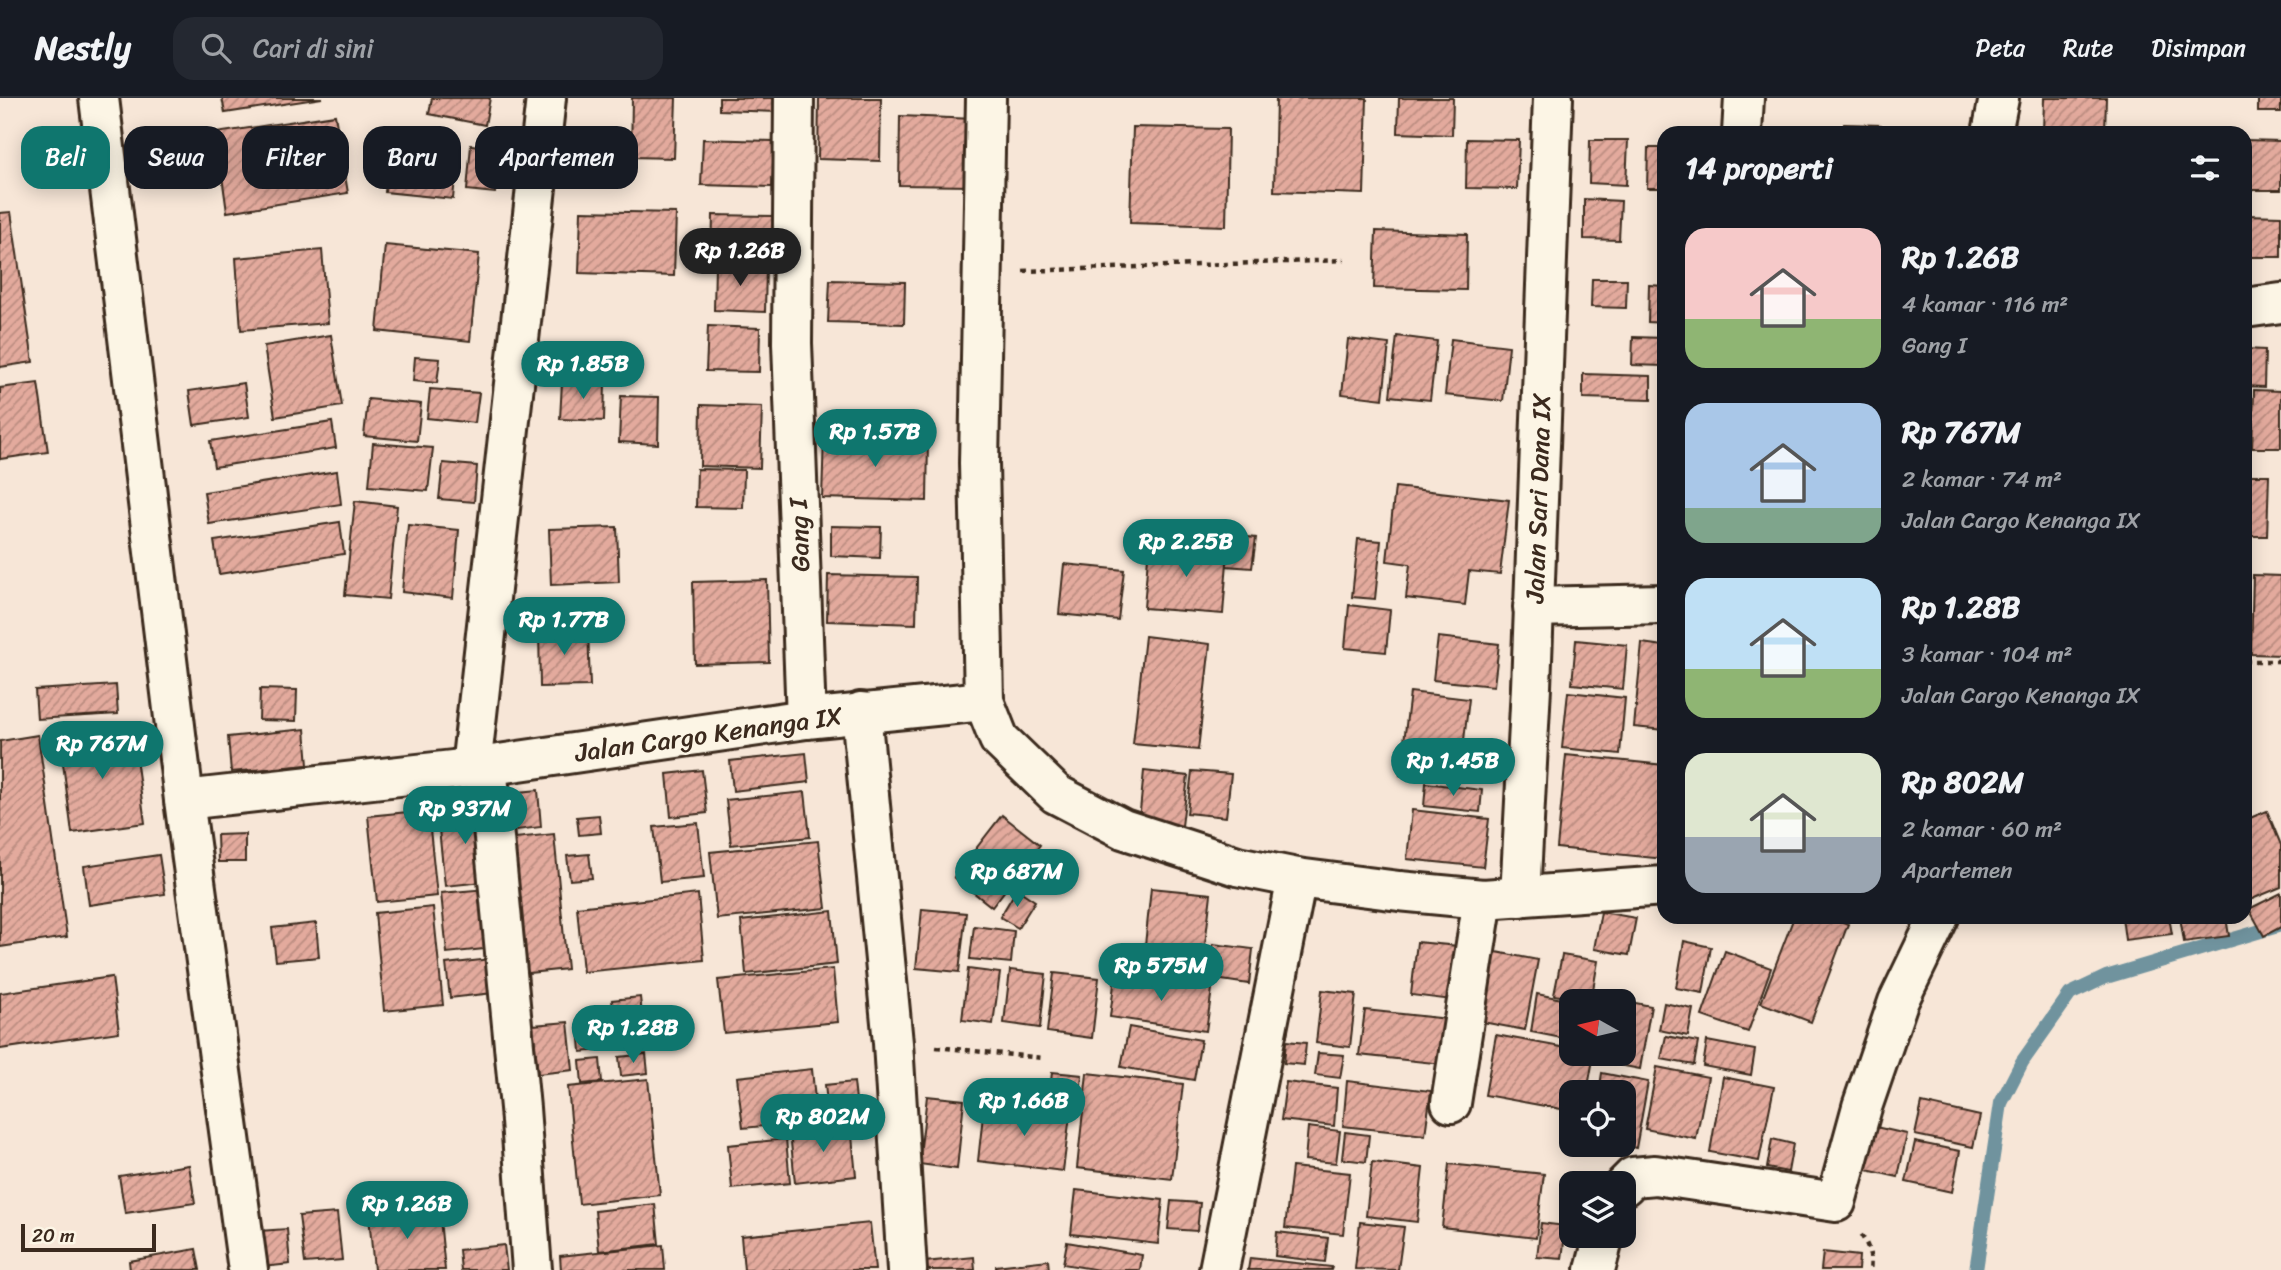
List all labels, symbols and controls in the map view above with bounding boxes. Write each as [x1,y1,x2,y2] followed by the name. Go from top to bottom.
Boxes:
[173,17,663,80] search box
[35,19,131,77] text: Nestly
[253,25,374,71] text: Cari di sini
[1976,27,2025,69] text: Peta
[2063,27,2113,69] text: Rute
[2151,27,2246,69] text: Disimpan
[197,29,235,67] icon: search
[21,126,110,189] chip: Beli
[124,126,228,189] chip: Sewa
[242,126,349,189] chip: Filter
[363,126,461,189] chip: Baru
[475,126,638,189] chip: Apartemen
[1685,141,1833,195] text: 14 properti
[2186,149,2224,187] icon: filters
[668,228,812,288] pin: Rp 1.26B
[695,230,785,271] text: Rp 1.26B
[1902,230,2019,284] text: Rp 1.26B
[1741,256,1825,340] icon: home
[1902,284,2068,325] text: 4 kamar · 116 m²
[1902,325,1967,366] text: Gang I
[511,342,655,401] pin: Rp 1.85B
[537,343,629,384] text: Rp 1.85B
[1511,392,1565,605] street label: Jalan Sari Dana IX
[1902,405,2021,459] text: Rp 767M
[803,410,947,469] pin: Rp 1.57B
[830,411,920,452] text: Rp 1.57B
[1741,431,1825,515] icon: home
[1902,459,2062,500] text: 2 kamar · 74 m²
[775,496,823,573] street label: Gang I
[1902,500,2141,541] text: Jalan Cargo Kenanga IX
[1114,519,1258,579] pin: Rp 2.25B
[1139,521,1233,562] text: Rp 2.25B
[1902,580,2020,634] text: Rp 1.28B
[492,598,636,657] pin: Rp 1.77B
[519,599,609,640] text: Rp 1.77B
[1741,606,1825,690] icon: home
[1902,634,2073,675] text: 3 kamar · 104 m²
[1902,675,2141,716] text: Jalan Cargo Kenanga IX
[571,692,846,776] street label: Jalan Cargo Kenanga IX
[37,722,167,781] pin: Rp 767M
[56,723,148,764] text: Rp 767M
[1381,738,1525,798] pin: Rp 1.45B
[1407,740,1499,781] text: Rp 1.45B
[1902,755,2024,809] text: Rp 802M
[1741,781,1825,865] icon: home
[400,786,530,846] pin: Rp 937M
[419,788,511,829] text: Rp 937M
[1902,809,2062,850] text: 2 kamar · 60 m²
[952,850,1082,909] pin: Rp 687M
[1902,850,2012,891] text: Apartemen
[971,851,1063,892] text: Rp 687M
[1096,944,1226,1003] pin: Rp 575M
[1115,945,1208,986] text: Rp 575M
[1559,989,1636,1066] north arrow
[1559,989,1636,1248] map controls
[561,1006,705,1065] pin: Rp 1.28B
[588,1007,678,1048] text: Rp 1.28B
[952,1079,1096,1138] pin: Rp 1.66B
[979,1080,1069,1121] text: Rp 1.66B
[1559,1080,1636,1157] button: locate
[758,1094,888,1154] pin: Rp 802M
[776,1096,870,1137] text: Rp 802M
[1559,1171,1636,1248] button: layers
[335,1182,479,1241] pin: Rp 1.26B
[362,1183,452,1224] text: Rp 1.26B
[32,1219,75,1252] text: 20 m
[21,1221,156,1253] scale bar

